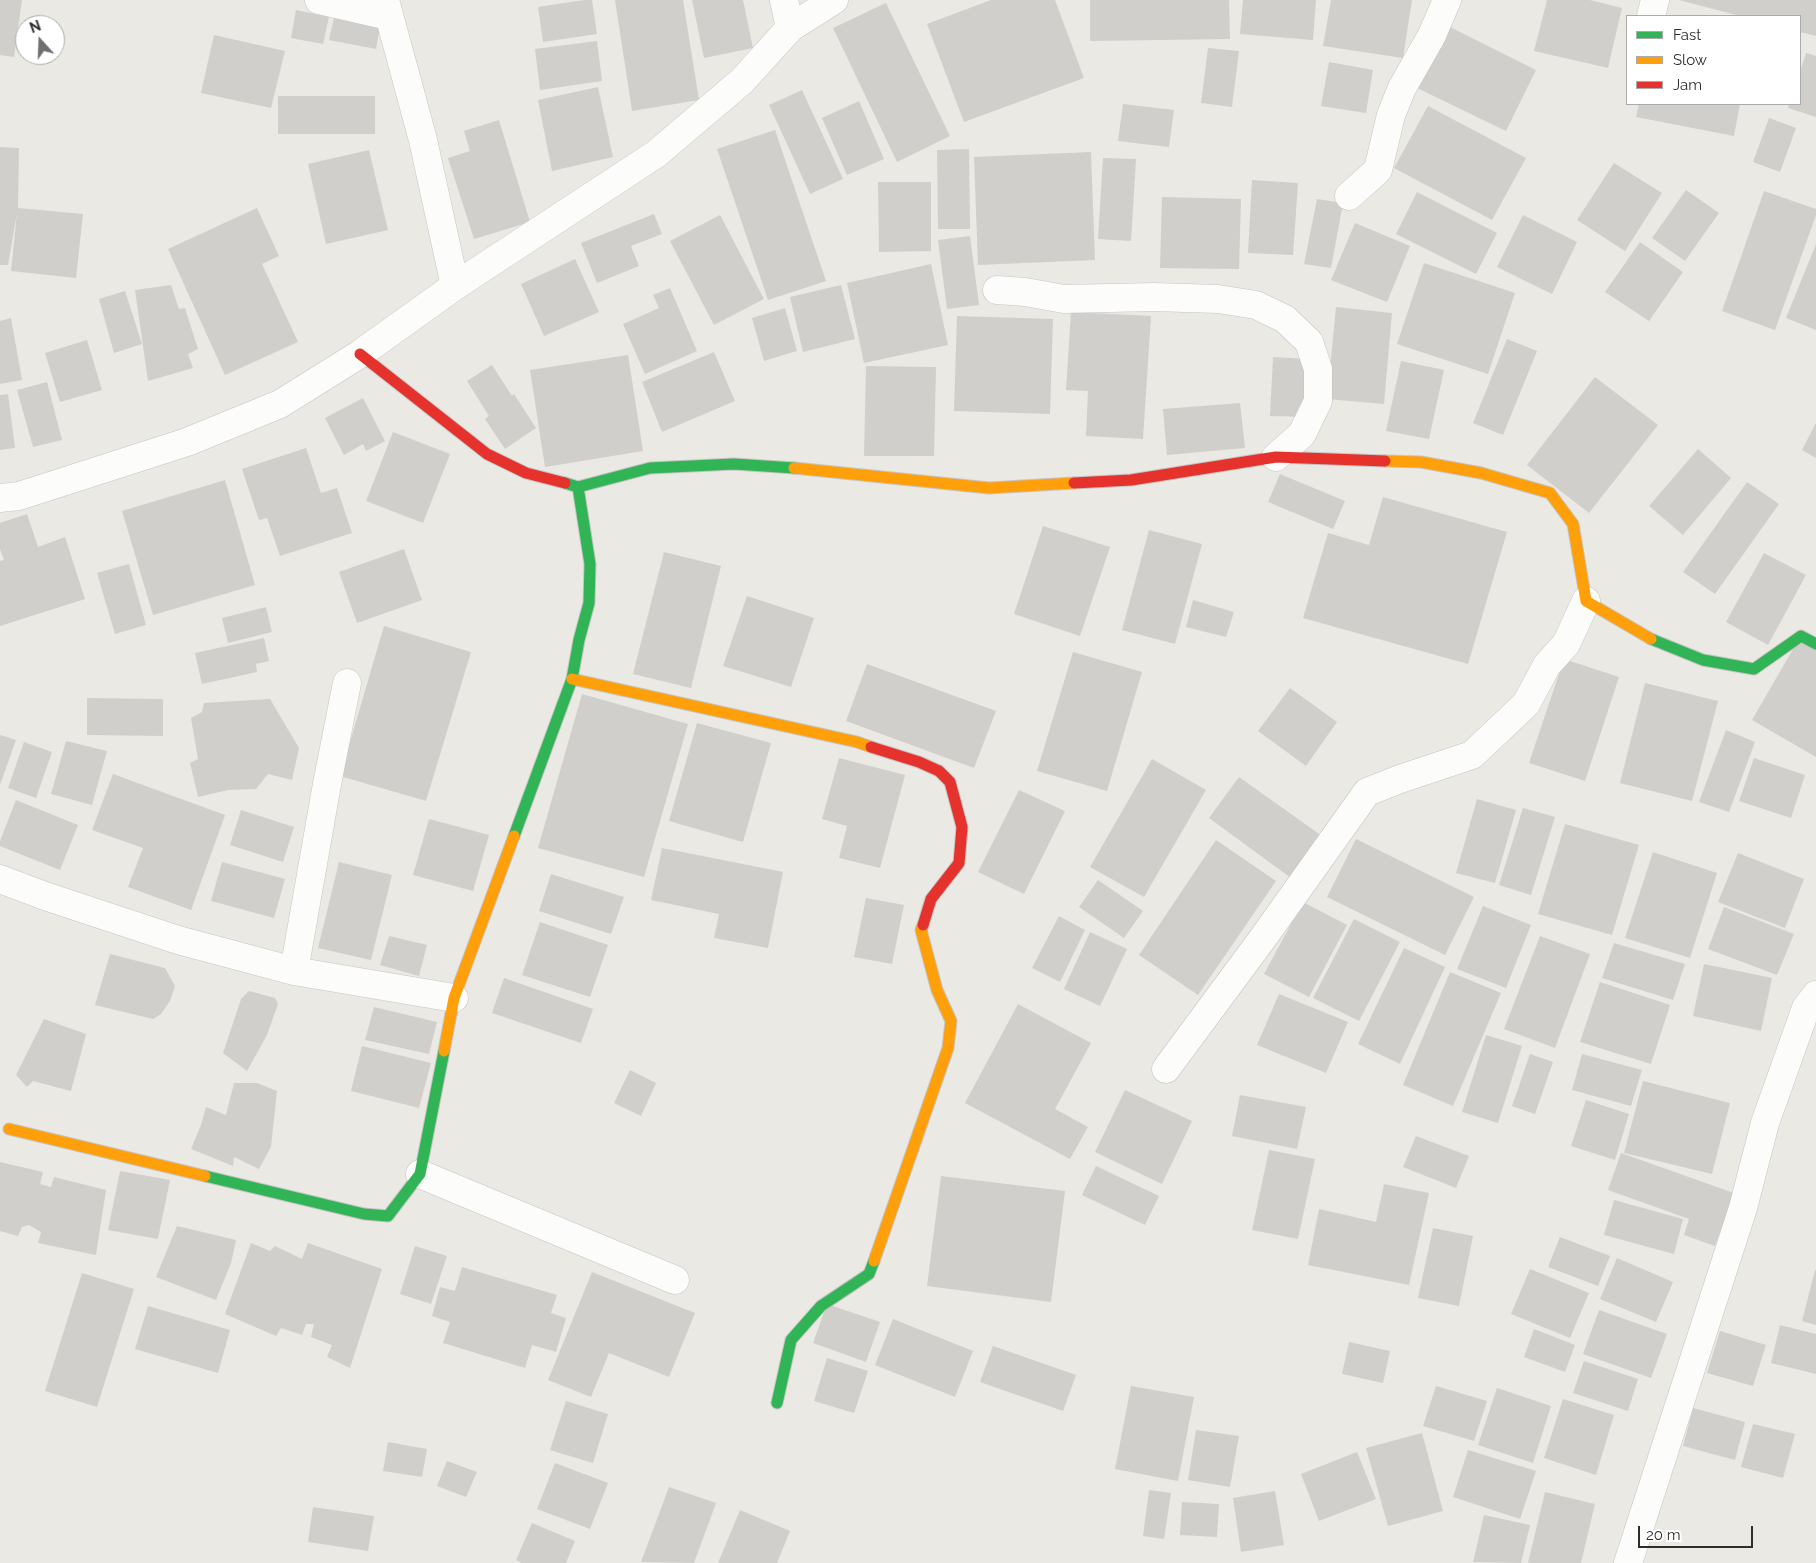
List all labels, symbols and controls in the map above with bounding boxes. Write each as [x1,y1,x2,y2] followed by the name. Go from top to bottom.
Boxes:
[15,15,65,65] north arrow
[1626,15,1801,105] legend
[27,17,43,36] text: N
[1673,26,1701,44] text: Fast
[1673,51,1707,69] text: Slow
[1673,76,1702,94] text: Jam
[1641,1516,1756,1548] scale bar
[1646,1526,1681,1544] text: 20 m

